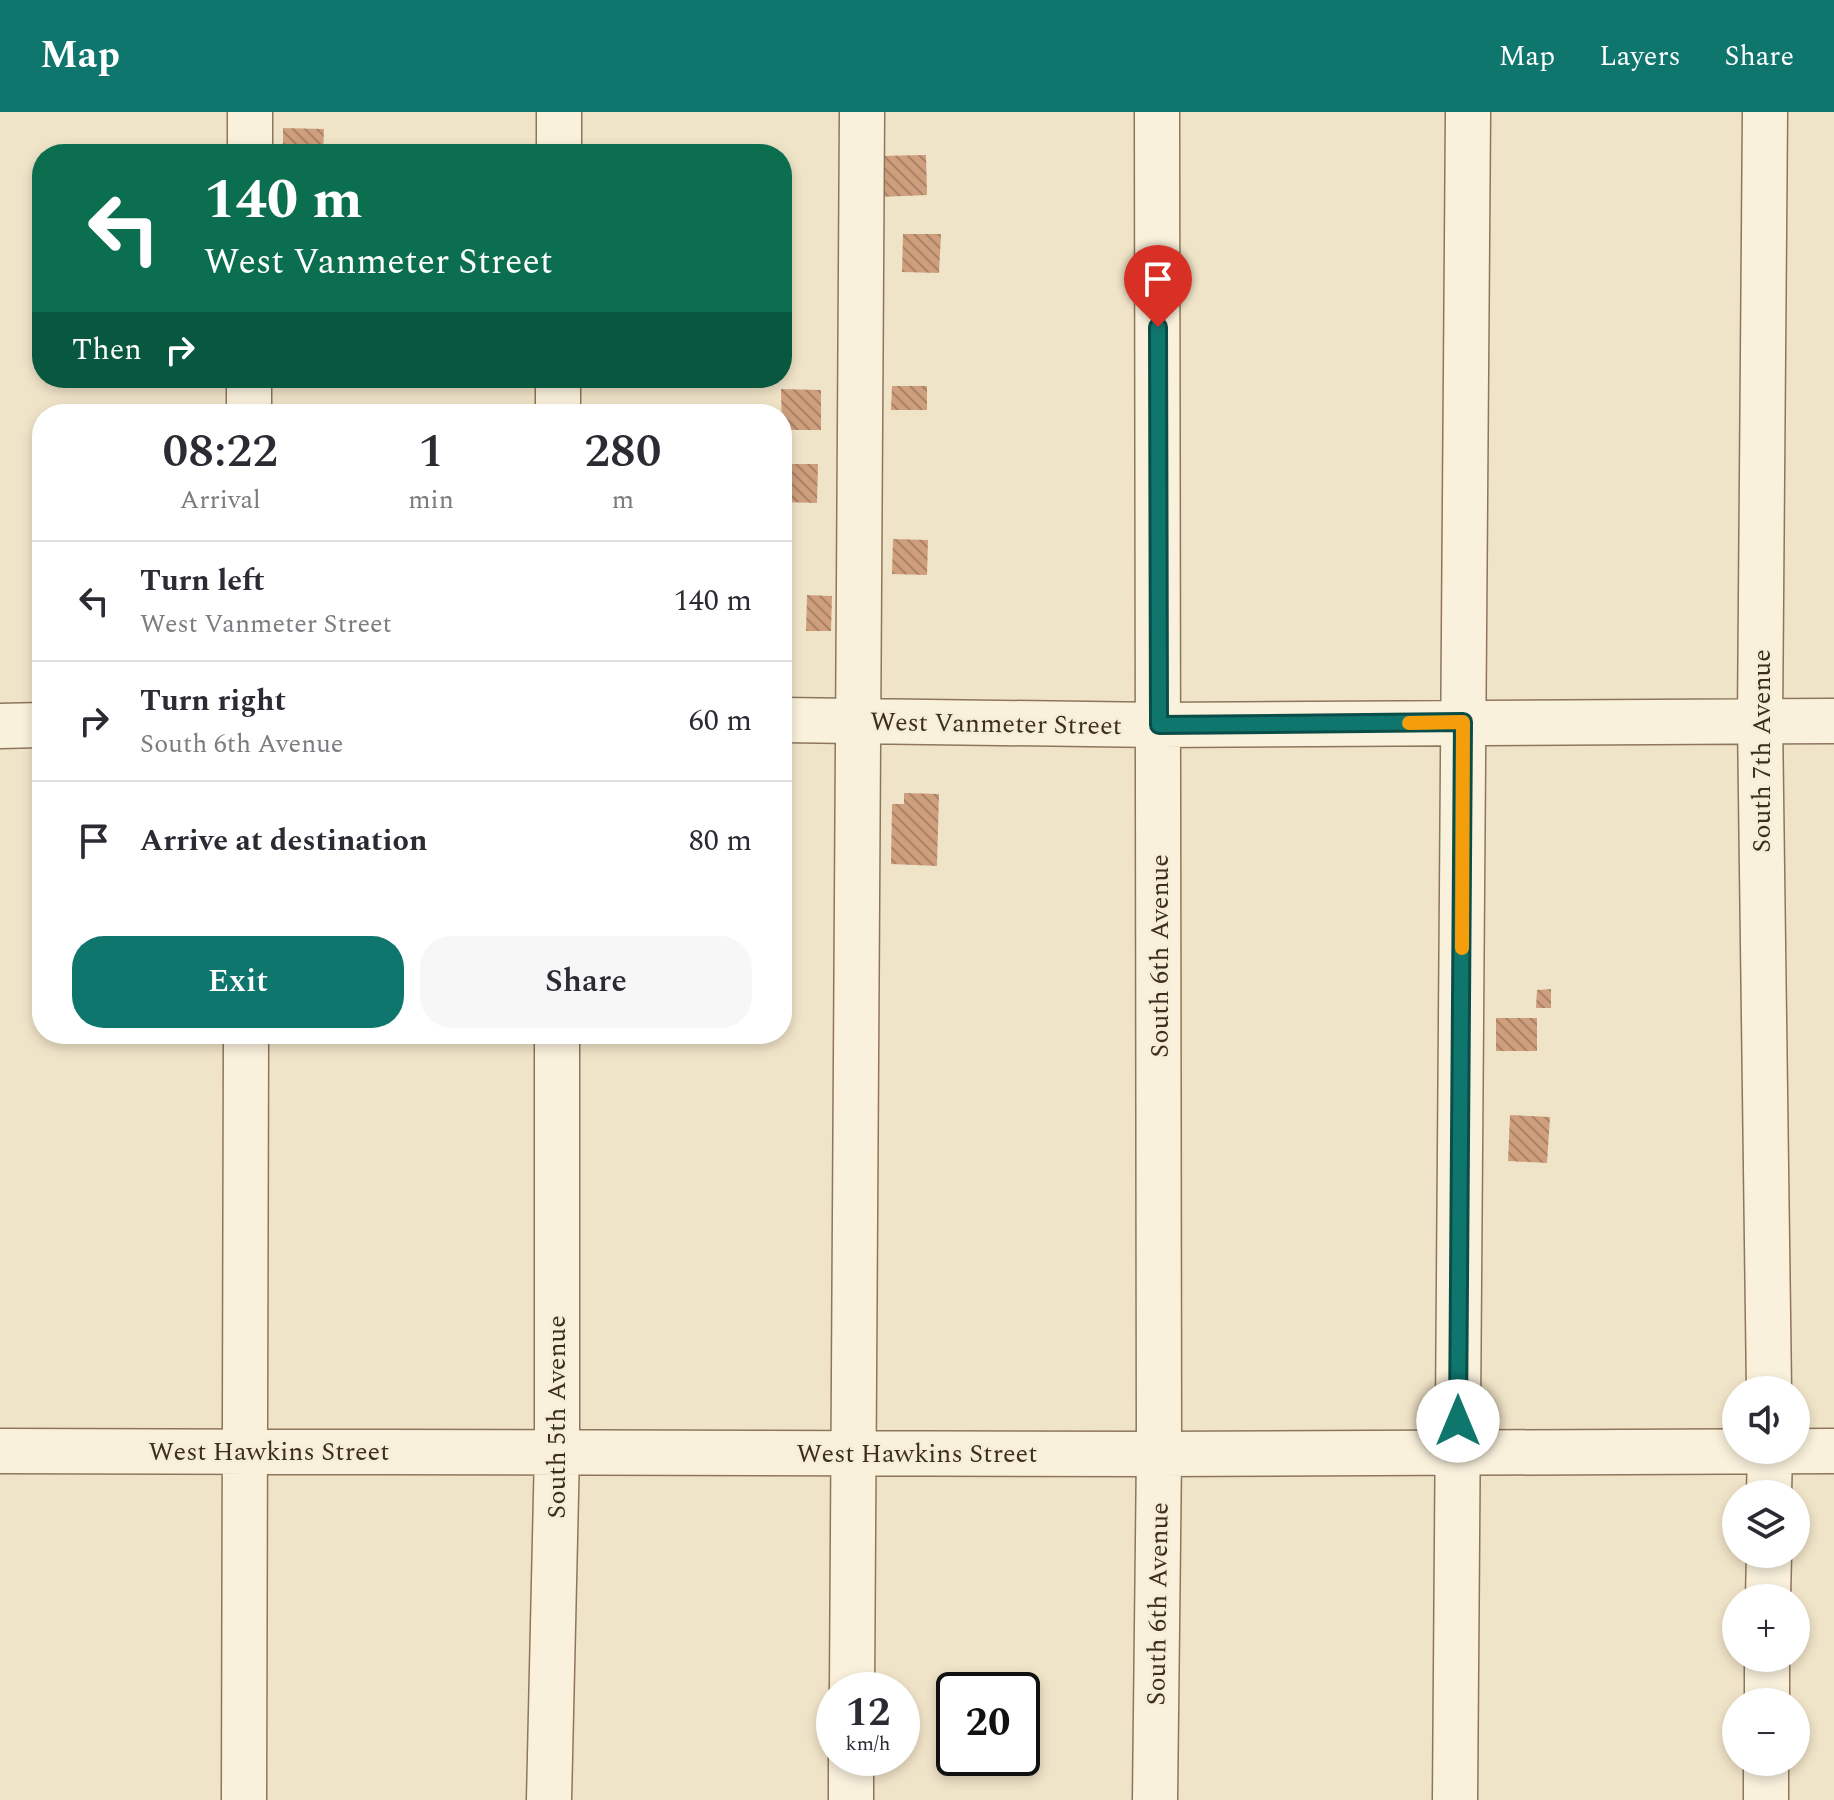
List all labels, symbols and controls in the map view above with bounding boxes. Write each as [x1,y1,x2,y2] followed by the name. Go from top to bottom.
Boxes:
[40,27,120,85] text: Map
[1499,35,1555,78] text: Map
[1599,35,1681,78] text: Layers
[1725,35,1794,78] text: Share
[204,158,363,243] text: 140 m
[72,176,176,280] icon: left
[204,235,553,290] text: West Vanmeter Street
[1124,245,1192,327] pin
[1136,257,1180,301] icon: arrive
[72,327,142,373] text: Then
[158,328,202,372] icon: right
[162,415,278,488] text: 08:22
[418,415,444,488] text: 1
[584,415,662,488] text: 280
[180,480,261,520] text: Arrival
[408,480,454,520] text: min
[612,480,634,520] text: m
[140,558,265,604] text: Turn left
[674,578,752,624] text: 140 m
[72,579,116,623] icon: left
[140,604,392,644] text: West Vanmeter Street
[1742,649,1782,853] street label: South 7th Avenue
[140,678,286,724] text: Turn right
[689,698,752,744] text: 60 m
[72,699,116,743] icon: right
[870,702,1122,746] street label: West Vanmeter Street
[140,724,343,764] text: South 6th Avenue
[140,818,427,864] text: Arrive at destination
[689,818,752,864] text: 80 m
[72,819,116,863] icon: arrive
[1140,854,1180,1058] street label: South 6th Avenue
[72,936,404,1028] button: Exit
[420,936,752,1028] button: Share
[537,1315,577,1519] street label: South 5th Avenue
[1722,1376,1810,1776] map controls
[1722,1376,1810,1464] button: sound
[1416,1379,1500,1463] position arrow
[149,1432,389,1472] street label: West Hawkins Street
[797,1434,1037,1474] street label: West Hawkins Street
[1722,1480,1810,1568] button: layers
[1136,1502,1180,1706] street label: South 6th Avenue
[1722,1584,1810,1672] button: +
[936,1672,1040,1776] speed limit sign: 20
[846,1683,890,1744] text: 12
[1722,1688,1810,1776] button: −
[846,1729,891,1759] text: km/h

